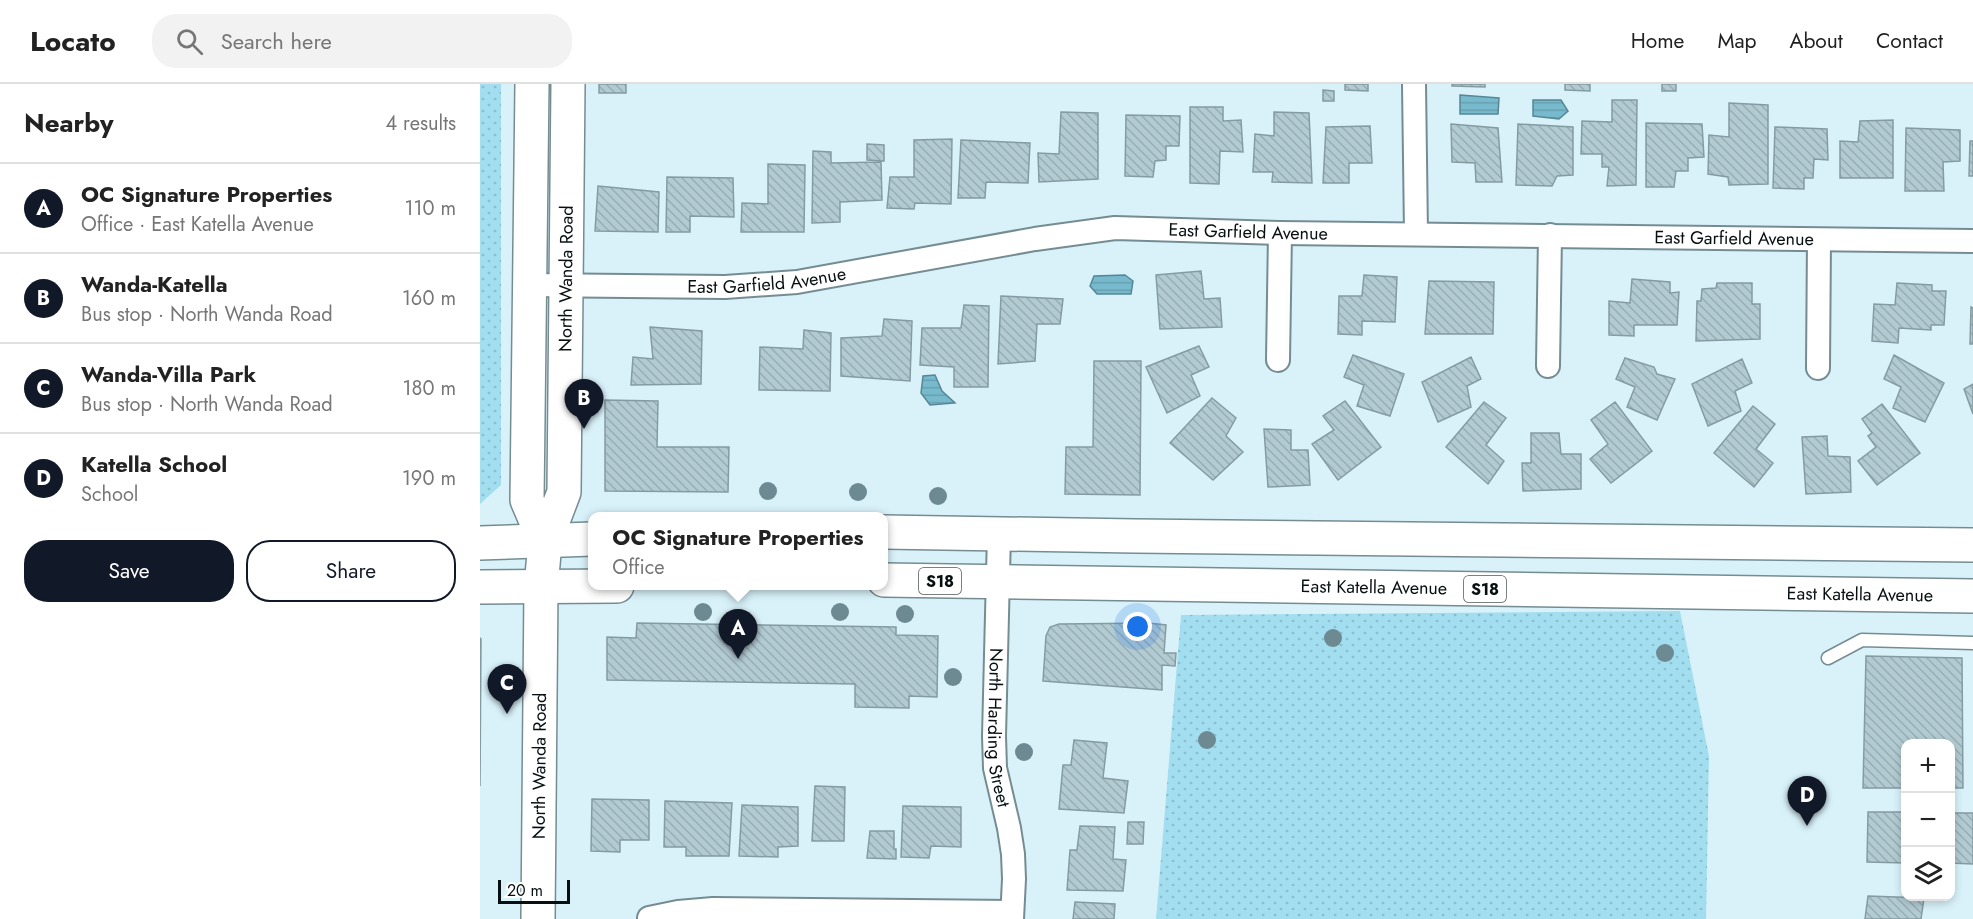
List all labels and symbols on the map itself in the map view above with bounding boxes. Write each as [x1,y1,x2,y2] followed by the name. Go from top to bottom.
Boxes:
[552,205,580,352] street label: North Wanda Road
[1168,217,1328,247] street label: East Garfield Avenue
[1654,224,1814,252] street label: East Garfield Avenue
[687,260,848,300] street label: East Garfield Avenue
[564,380,604,429] pin: B
[919,568,961,594] road number: S18
[1301,573,1447,601] street label: East Katella Avenue
[1464,576,1506,602] road number: S18
[1786,580,1933,608] street label: East Katella Avenue
[718,610,758,659] pin: A
[1123,612,1152,641] your location
[981,648,1017,810] street label: North Harding Street
[488,664,526,714] pin: C
[526,693,553,839] street label: North Wanda Road
[1788,776,1826,826] pin: D
[498,877,570,904] scale bar

